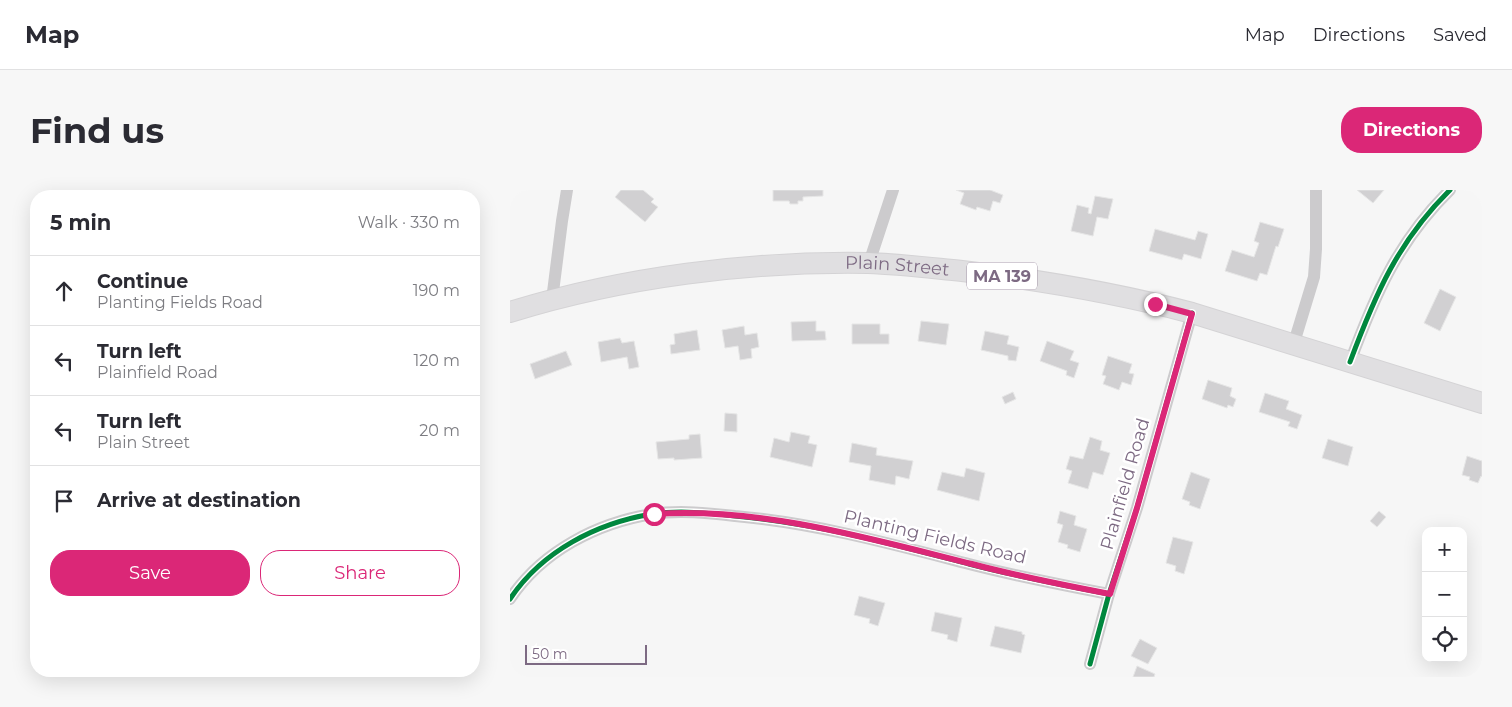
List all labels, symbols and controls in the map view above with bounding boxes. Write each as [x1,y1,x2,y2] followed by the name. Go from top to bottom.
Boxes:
[25,20,79,49] text: Map
[1245,24,1285,46] text: Map
[1313,24,1405,46] text: Directions
[1433,24,1487,46] text: Saved
[1341,107,1482,153] button: Directions
[30,109,164,152] text: Find us
[50,210,111,235] text: 5 min
[358,213,460,232] text: Walk · 330 m
[845,252,950,281] street label: Plain Street
[967,262,1037,290] road number: MA 139
[97,270,188,293] text: Continue
[50,277,78,305] icon: ahead
[413,281,460,300] text: 190 m
[97,293,263,312] text: Planting Fields Road
[1144,293,1167,316] route end
[97,340,182,363] text: Turn left
[50,347,78,375] icon: left
[413,351,460,370] text: 120 m
[97,363,218,382] text: Plainfield Road
[97,410,182,433] text: Turn left
[1096,416,1154,552] street label: Plainfield Road
[50,417,78,445] icon: left
[419,421,460,440] text: 20 m
[97,433,190,452] text: Plain Street
[50,487,78,515] icon: arrive
[97,489,301,512] text: Arrive at destination
[643,503,666,526] route start
[842,505,1028,569] street label: Planting Fields Road
[1422,527,1467,662] map controls
[1422,527,1467,572] button: +
[50,550,250,596] button: Save
[260,550,460,596] button: Share
[1422,572,1467,617] button: −
[1422,617,1467,662] button: locate
[525,642,648,665] scale bar
[532,645,568,663] text: 50 m

